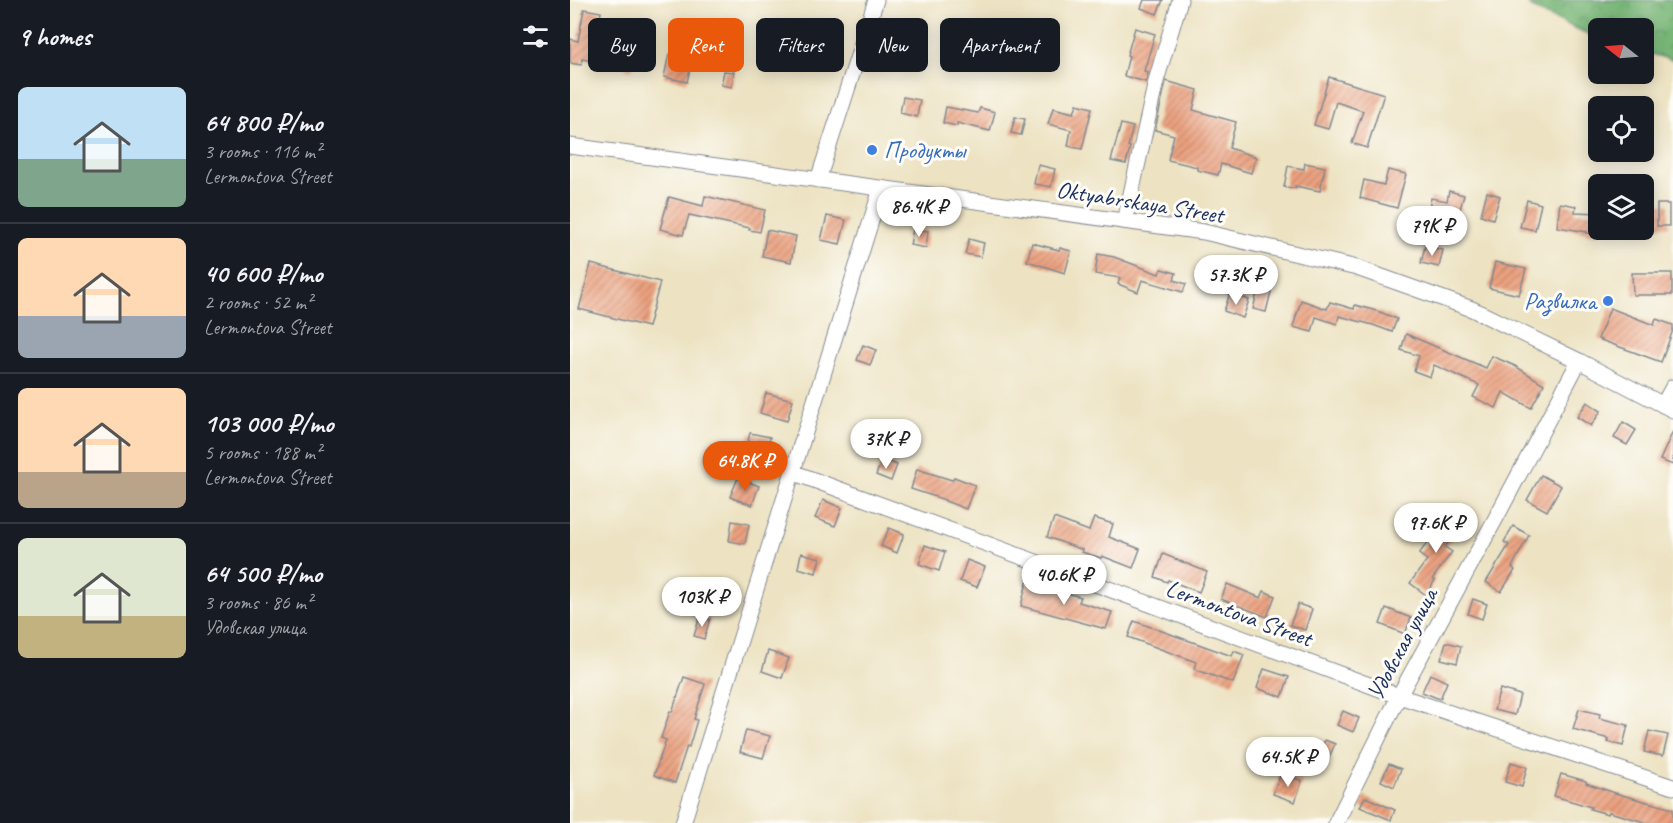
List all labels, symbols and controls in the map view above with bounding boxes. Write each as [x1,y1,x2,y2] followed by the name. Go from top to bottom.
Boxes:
[588,18,656,72] chip: Buy
[668,18,744,72] chip: Rent
[756,18,844,72] chip: Filters
[856,18,928,72] chip: New
[940,18,1060,72] chip: Apartment
[1588,18,1654,84] north arrow
[1588,18,1654,240] map controls
[18,20,91,53] text: 9 homes
[519,20,552,53] icon: filters
[1588,96,1654,162] button: locate
[204,106,322,139] text: 64 800 ₽/mo
[66,111,138,183] icon: home
[884,135,968,165] place label: Продукты
[204,139,321,164] text: 3 rooms · 116 m²
[865,143,879,157] marker: Продукты
[204,164,332,189] text: Lermontova Street
[1054,174,1228,230] street label: Oktyabrskaya Street
[1588,174,1654,240] button: layers
[864,187,974,238] pin: 86.4K ₽
[891,194,947,219] text: 86.4K ₽
[1390,206,1474,257] pin: 79K ₽
[1410,213,1454,238] text: 79K ₽
[1181,255,1291,306] pin: 57.3K ₽
[204,257,322,290] text: 40 600 ₽/mo
[66,262,138,334] icon: home
[1208,262,1264,287] text: 57.3K ₽
[1524,286,1598,317] place label: Развилка
[204,290,312,315] text: 2 rooms · 52 m²
[1601,294,1615,308] marker: Развилка
[204,315,332,340] text: Lermontova Street
[204,407,334,440] text: 103 000 ₽/mo
[66,412,138,484] icon: home
[844,419,928,470] pin: 37K ₽
[864,426,908,451] text: 37K ₽
[204,440,321,465] text: 5 rooms · 188 m²
[690,441,800,492] pin: 64.8K ₽
[717,448,773,473] text: 64.8K ₽
[204,465,332,490] text: Lermontova Street
[1381,503,1491,554] pin: 97.6K ₽
[1408,510,1464,535] text: 97.6K ₽
[1009,555,1119,606] pin: 40.6K ₽
[204,557,322,590] text: 64 500 ₽/mo
[66,562,138,634] icon: home
[1036,562,1092,587] text: 40.6K ₽
[1162,573,1318,654] street label: Lermontova Street
[653,577,751,628] pin: 103K ₽
[1360,581,1445,705] street label: Удовская улица
[676,584,728,609] text: 103K ₽
[204,590,312,615] text: 3 rooms · 86 m²
[204,615,306,640] text: Удовская улица
[1233,737,1343,788] pin: 64.5K ₽
[1260,744,1316,769] text: 64.5K ₽

